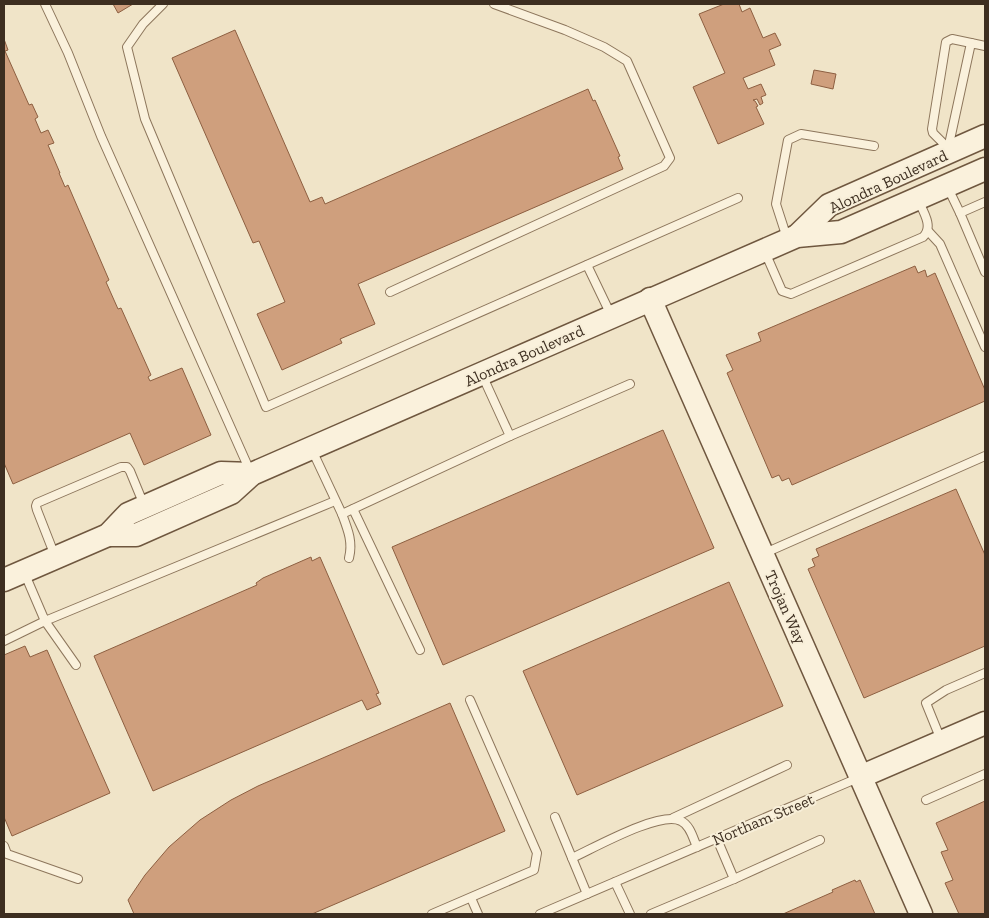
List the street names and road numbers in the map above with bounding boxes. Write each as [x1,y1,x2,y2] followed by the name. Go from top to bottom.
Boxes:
[826,146,951,217] street label: Alondra Boulevard
[462,321,587,390] street label: Alondra Boulevard
[761,568,811,648] street label: Trojan Way
[709,789,817,849] street label: Northam Street

